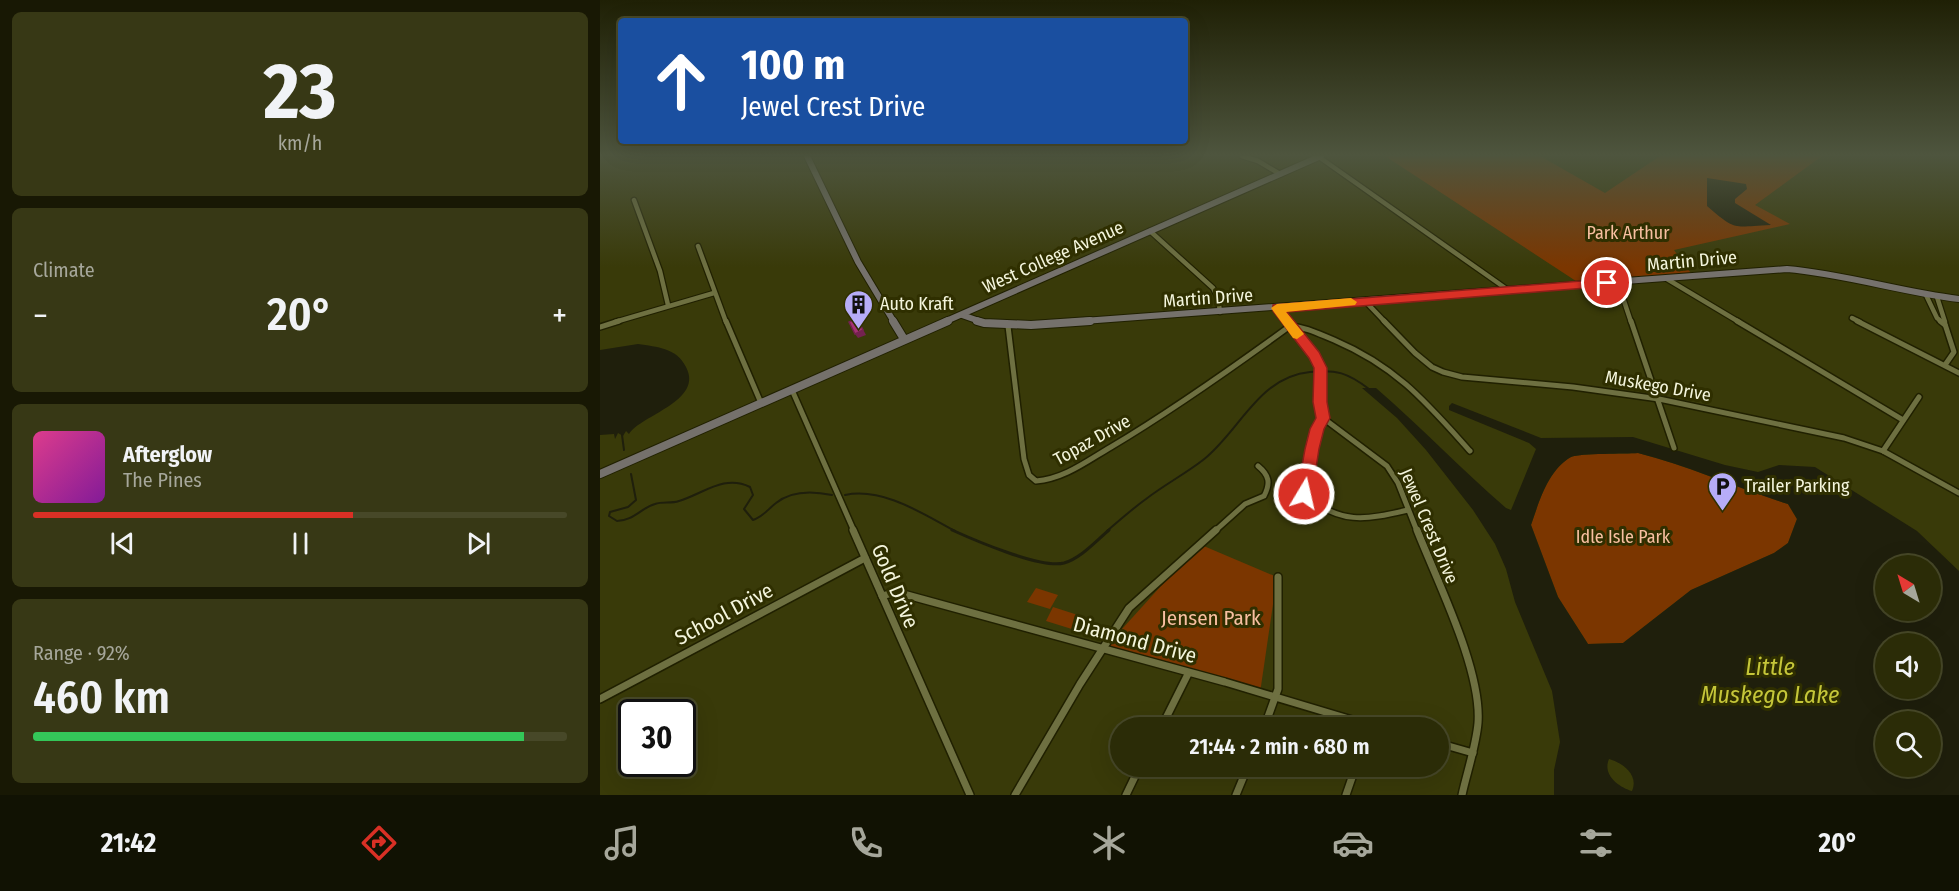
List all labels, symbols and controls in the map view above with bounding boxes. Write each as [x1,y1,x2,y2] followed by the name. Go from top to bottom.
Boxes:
[741,40,845,90] text: 100 m
[642,42,720,120] icon: ahead
[263,45,337,139] text: 23
[741,91,925,123] text: Jewel Crest Drive
[278,131,322,155] text: km/h
[979,216,1127,298] street label: West College Avenue
[1586,222,1670,244] park label: Park Arthur
[1646,246,1738,276] street label: Martin Drive
[1581,257,1632,308] pin
[33,258,95,282] text: Climate
[1590,266,1623,299] icon: arrive
[1162,284,1254,312] street label: Martin Drive
[267,288,333,342] text: 20°
[843,288,875,330] building icon: Auto Kraft
[880,293,954,315] place label: Auto Kraft
[33,296,48,336] text: −
[552,296,567,336] text: +
[1603,366,1713,406] street label: Muskego Drive
[1050,410,1134,470] street label: Topaz Drive
[123,441,212,468] text: Afterglow
[1272,462,1336,526] position arrow
[1395,465,1463,587] street label: Jewel Crest Drive
[123,468,202,492] text: The Pines
[1707,470,1739,512] parking icon: Trailer Parking
[1744,475,1850,497] place label: Trailer Parking
[1576,526,1671,548] park label: Idle Isle Park
[106,527,139,560] icon: previous
[284,527,317,560] icon: pause
[462,527,495,560] icon: next
[866,540,924,632] street label: Gold Drive
[1875,555,1941,621] north arrow
[1875,555,1941,777] map controls
[670,577,778,651] street label: School Drive
[1161,605,1261,631] park label: Jensen Park
[1070,611,1200,669] street label: Diamond Drive
[1875,633,1941,699] button: sound
[33,641,130,665] text: Range · 92%
[1700,653,1840,709] water label: Little Muskego Lake
[33,671,170,725] text: 460 km
[618,699,696,777] speed limit sign: 30
[1875,711,1941,777] button: search
[1189,733,1370,760] text: 21:44 · 2 min · 680 m
[358,822,400,864] icon: directions
[601,822,643,864] icon: music
[845,822,887,864] icon: phone
[1088,822,1130,864] icon: climate
[1332,822,1374,864] icon: car
[1575,822,1617,864] icon: filters
[101,827,156,859] text: 21:42
[1818,827,1858,859] text: 20°

